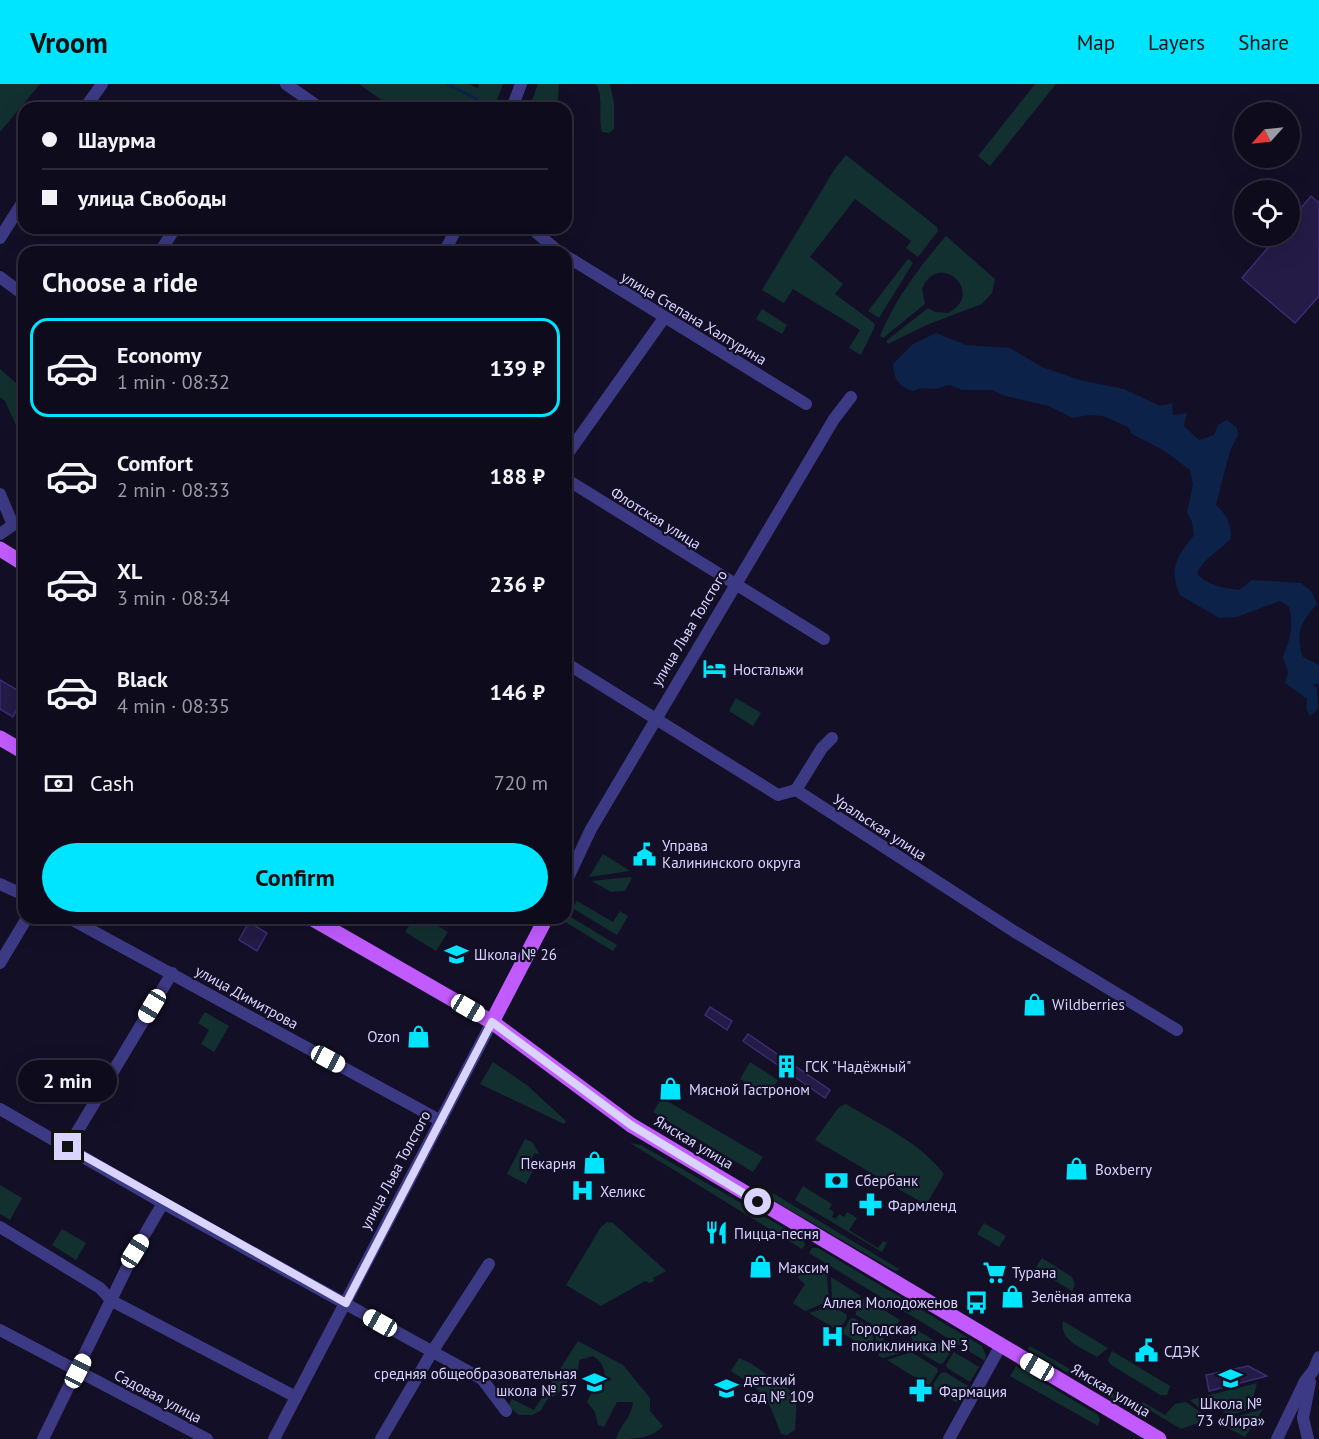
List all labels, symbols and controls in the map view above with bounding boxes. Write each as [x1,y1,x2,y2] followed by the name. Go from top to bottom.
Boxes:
[30,24,108,61] text: Vroom
[1077,29,1115,56] text: Map
[1148,29,1205,56] text: Layers
[1238,29,1289,56] text: Share
[1234,102,1300,168] north arrow
[1234,102,1300,246] map controls
[78,126,156,154] text: Шаурма
[1234,180,1300,246] button: locate
[78,184,227,212] text: улица Свободы
[42,265,198,299] text: Choose a ride
[618,267,770,369] street label: улица Степана Халтурина
[45,341,99,395] icon: car
[117,341,201,369] text: Economy
[490,354,545,382] text: 139 ₽
[117,369,230,395] text: 1 min · 08:32
[45,449,99,503] icon: car
[117,449,193,477] text: Comfort
[490,462,545,490] text: 188 ₽
[117,477,230,503] text: 2 min · 08:33
[607,483,705,553] street label: Флотская улица
[45,557,99,611] icon: car
[117,557,142,585] text: XL
[647,566,731,690] street label: улица Льва Толстого
[490,570,545,598] text: 236 ₽
[117,585,230,611] text: 3 min · 08:34
[702,656,728,682] hotel icon: Ностальжи
[733,660,804,679] place label: Ностальжи
[45,665,99,719] icon: car
[117,665,168,693] text: Black
[490,678,545,706] text: 146 ₽
[117,693,230,719] text: 4 min · 08:35
[42,767,75,800] icon: cash
[90,769,134,797] text: Cash
[494,770,548,796] text: 720 m
[829,790,931,864] street label: Уральская улица
[662,836,801,872] place label: Управа Калининского округа
[631,841,657,867] public building icon: Управа Калининского округа
[42,843,548,912] button: Confirm
[443,941,469,967] school or university icon: Школа № 26
[474,945,557,964] place label: Школа № 26
[192,961,302,1033] street label: улица Димитрова
[135,986,169,1026] car
[448,991,488,1025] car
[1021,991,1047,1017] shop icon: Wildberries
[1052,995,1125,1014] place label: Wildberries
[405,1023,431,1049] shop icon: Ozon
[367,1027,400,1046] place label: Ozon
[308,1043,348,1075] car
[774,1053,800,1079] building icon: ГСК "Надёжный"
[805,1057,911,1076] place label: ГСК "Надёжный"
[19,1060,118,1102] callout: 2 min
[43,1068,92,1094] text: 2 min
[658,1076,684,1102] shop icon: Мясной Гастроном
[689,1080,810,1099] place label: Мясной Гастроном
[356,1107,434,1233] street label: улица Льва Толстого
[651,1111,737,1173] street label: Ямская улица
[54,1133,81,1160] route end
[581,1150,607,1176] shop icon: Пекарня
[521,1154,576,1173] place label: Пекарня
[1064,1156,1090,1182] shop icon: Boxberry
[1095,1160,1152,1179] place label: Boxberry
[824,1167,850,1193] bank icon: Сбербанк
[855,1171,919,1190] place label: Сбербанк
[569,1178,595,1204] hospital icon: Хеликс
[600,1182,646,1201] place label: Хеликс
[744,1188,771,1215] route start
[857,1192,883,1218] pharmacy icon: Фармленд
[888,1196,956,1215] place label: Фармленд
[703,1220,729,1246] restaurant icon: Пицца-песня
[734,1224,819,1243] place label: Пицца-песня
[118,1231,152,1271] car
[747,1254,773,1280] shop icon: Максим
[778,1258,829,1277] place label: Максим
[981,1259,1007,1285] supermarket icon: Турана
[1012,1263,1057,1282] place label: Турана
[1000,1283,1026,1309] shop icon: Зелёная аптека
[1031,1287,1132,1306] place label: Зелёная аптека
[963,1289,989,1315] bus stop icon: Аллея Молодоженов
[823,1293,958,1312] place label: Аллея Молодоженов
[360,1306,400,1340] car
[851,1319,969,1355] place label: Городская поликлиника № 3
[820,1324,846,1350] hospital icon: Городская поликлиника № 3
[1133,1338,1159,1364] public building icon: СДЭК
[1164,1342,1200,1361] place label: СДЭК
[1017,1350,1057,1384] car
[62,1351,94,1391] car
[1068,1359,1154,1421] street label: Ямская улица
[374,1364,577,1400] place label: средняя общеобразовательная школа № 57
[111,1365,205,1427] street label: Садовая улица
[1218,1366,1244,1392] school or university icon: Школа № 73 «Лира»
[582,1369,608,1395] school or university icon: средняя общеобразовательная школа № 57
[744,1370,814,1406] place label: детский сад № 109
[713,1375,739,1401] school or university icon: детский сад № 109
[908,1378,934,1404] pharmacy icon: Фармация
[939,1382,1007,1401] place label: Фармация
[1197,1394,1265,1430] place label: Школа № 73 «Лира»

